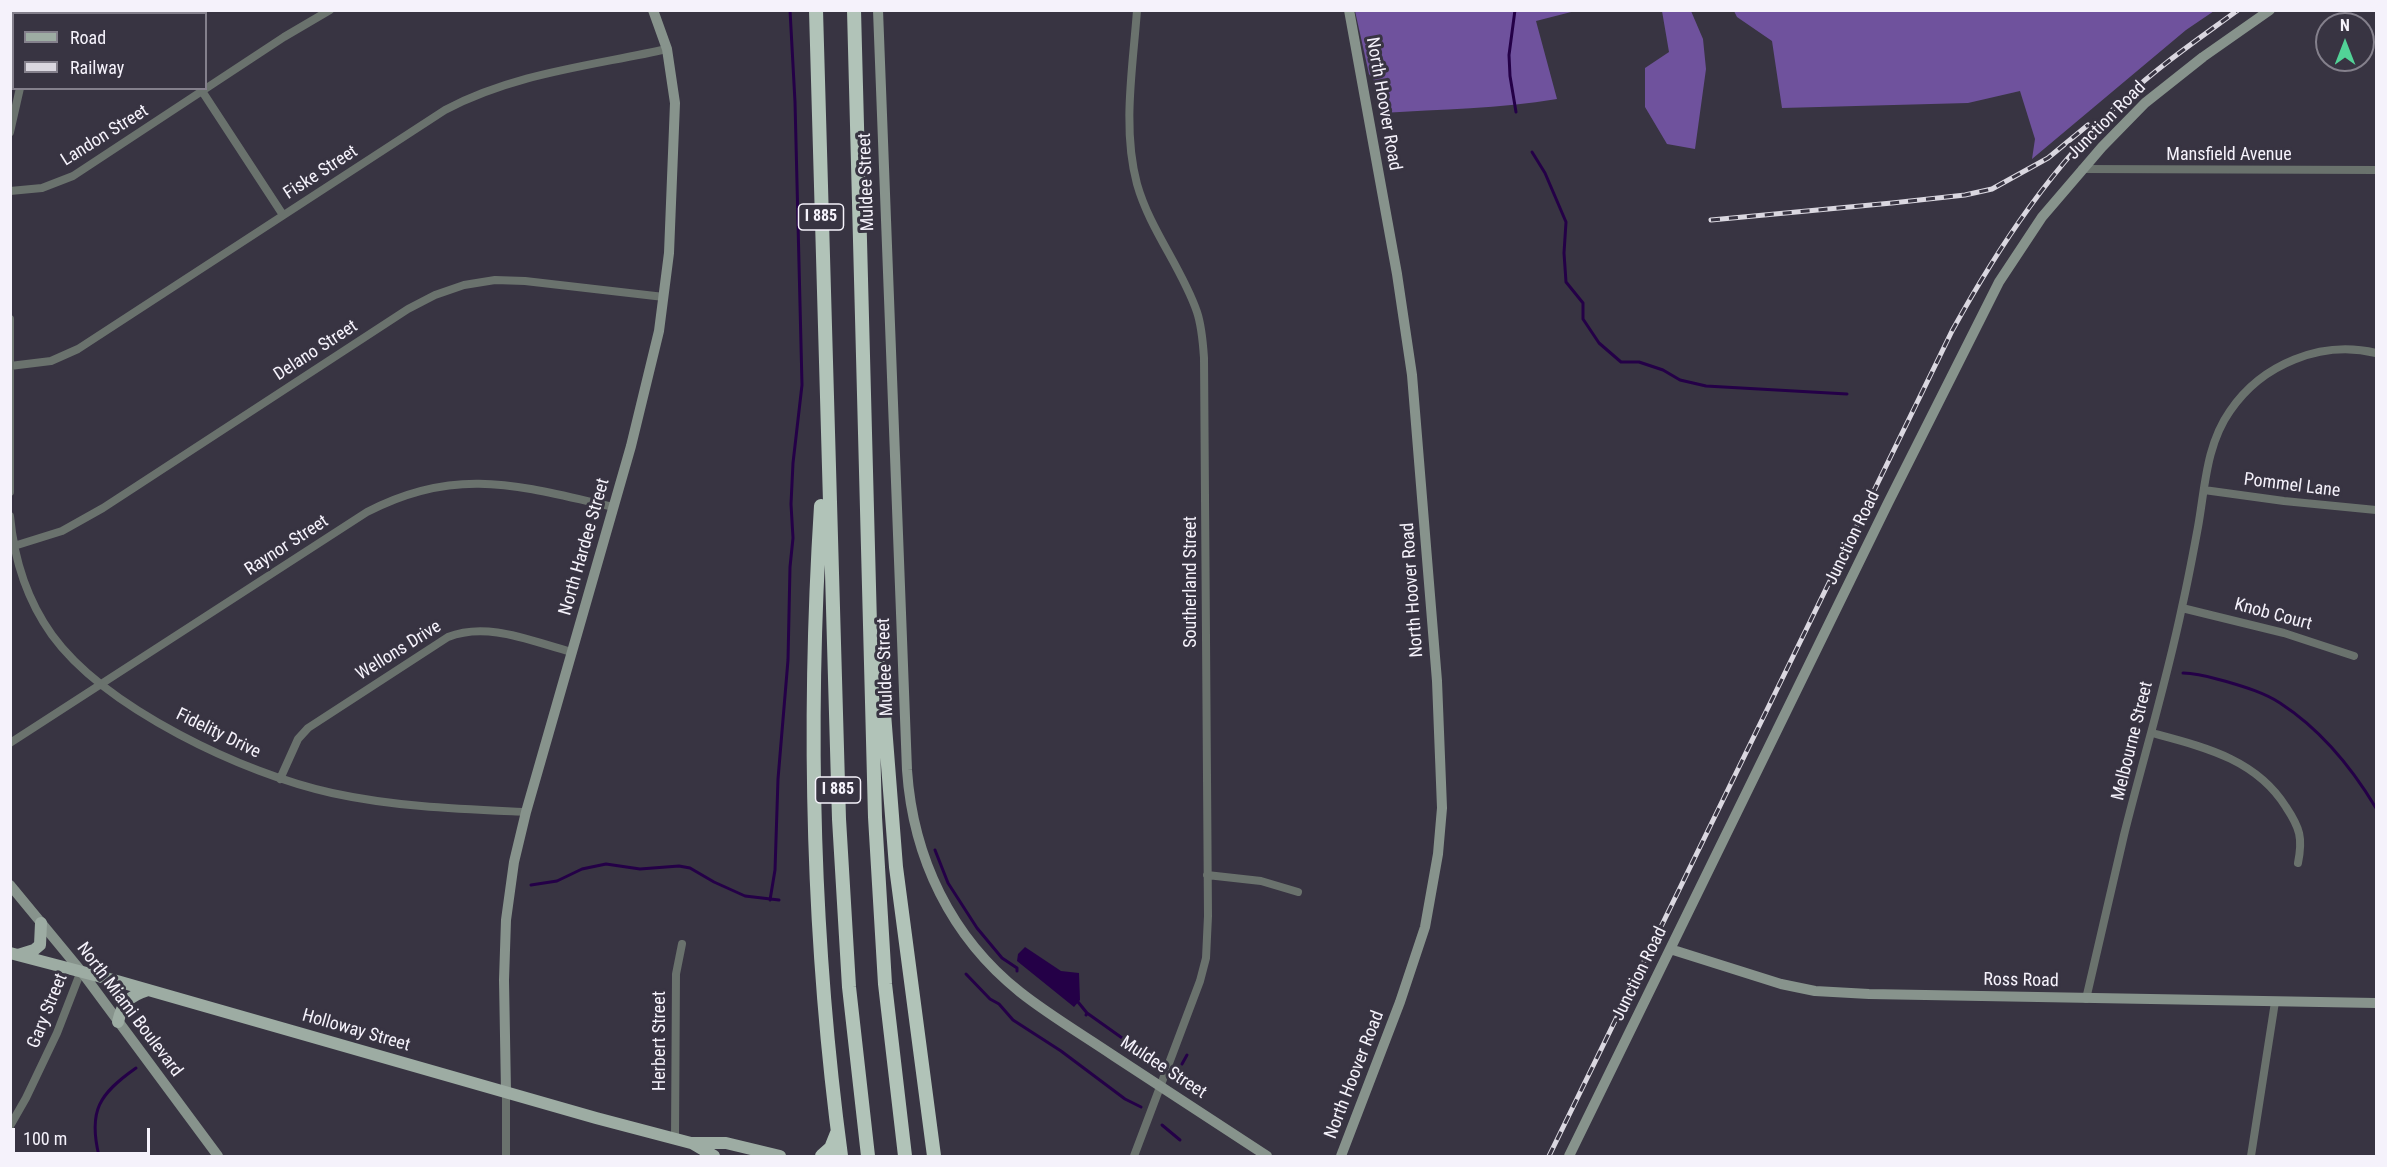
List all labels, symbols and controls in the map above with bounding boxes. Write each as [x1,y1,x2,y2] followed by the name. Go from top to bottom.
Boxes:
[12,12,207,90] legend
[2315,12,2375,72] north arrow
[2340,16,2350,35] text: N
[70,27,106,48] text: Road
[1361,36,1405,172] street label: North Hoover Road
[70,57,124,78] text: Railway
[2063,77,2151,165] street label: Junction Road
[57,101,153,171] street label: Landon Street
[854,132,880,232] street label: Muldee Street
[280,141,362,205] street label: Fiske Street
[2166,144,2292,166] street label: Mansfield Avenue
[798,204,844,230] road number: I 885
[270,316,362,386] street label: Delano Street
[2243,469,2341,503] street label: Pommel Lane
[555,476,615,618] street label: North Hardee Street
[1821,487,1885,589] street label: Junction Road
[241,511,333,581] street label: Raynor Street
[1180,516,1202,648] street label: Southerland Street
[1398,522,1428,658] street label: North Hoover Road
[2232,594,2314,636] street label: Knob Court
[353,616,445,686] street label: Wellons Drive
[873,617,899,717] street label: Muldee Street
[2108,679,2158,803] street label: Melbourne Street
[172,704,264,764] street label: Fidelity Drive
[816,777,860,803] road number: I 885
[1608,923,1672,1025] street label: Junction Road
[71,938,187,1082] street label: North Miami Boulevard
[23,970,73,1052] street label: Gary Street
[1983,970,2059,992] street label: Ross Road
[649,991,671,1091] street label: Herbert Street
[299,1005,413,1057] street label: Holloway Street
[1321,1008,1389,1142] street label: North Hoover Road
[1116,1032,1210,1104] street label: Muldee Street
[15,1116,153,1154] scale bar
[23,1128,67,1149] text: 100 m

